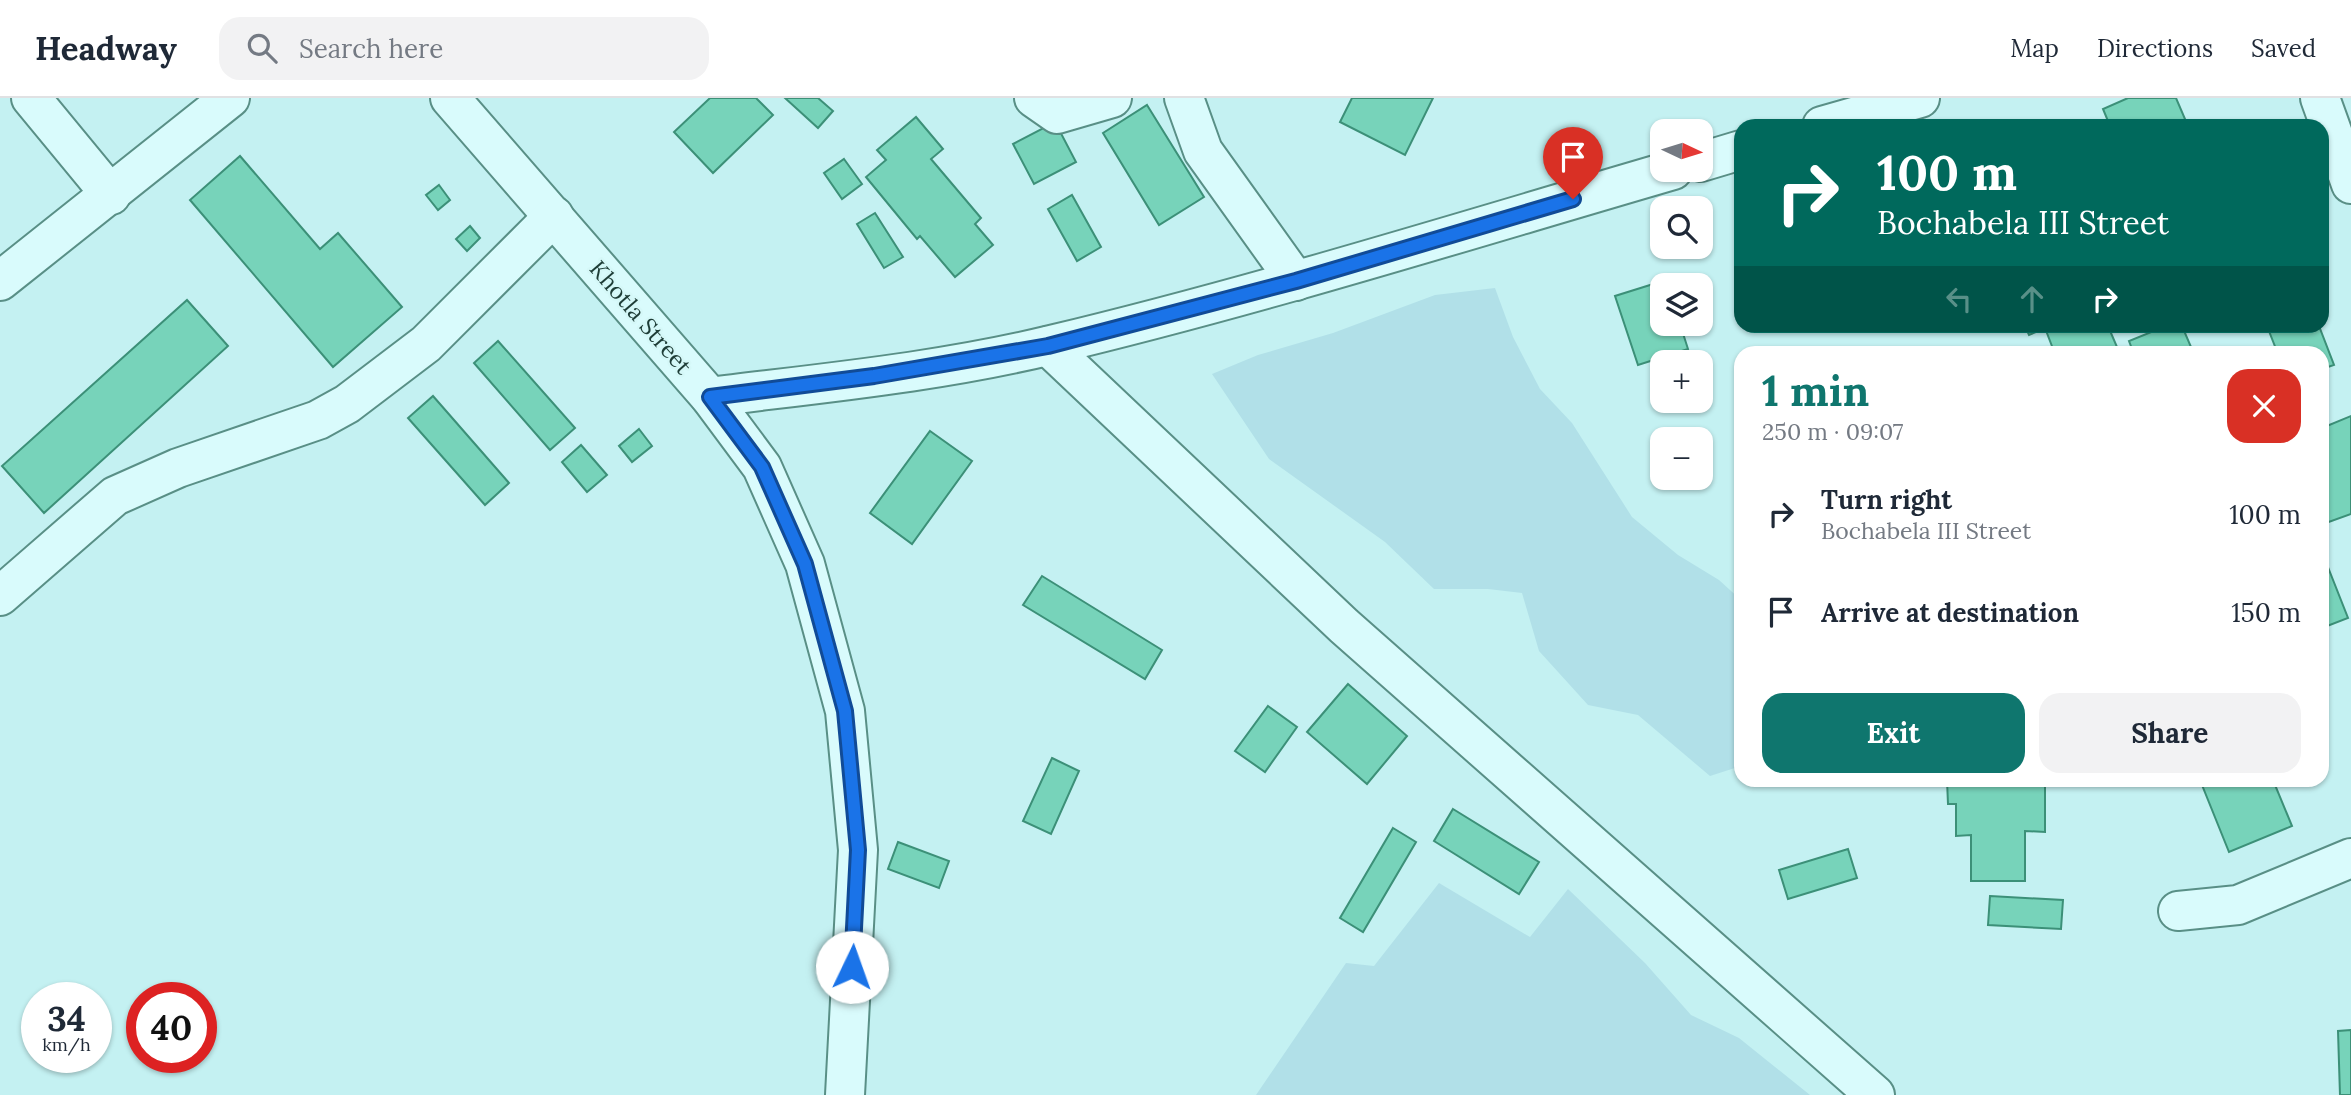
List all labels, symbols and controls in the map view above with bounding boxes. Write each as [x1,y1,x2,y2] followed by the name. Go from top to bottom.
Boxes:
[219,17,709,80] search box
[35,27,177,69] text: Headway
[243,29,281,67] icon: search
[299,32,443,65] text: Search here
[2010,33,2059,64] text: Map
[2097,33,2213,64] text: Directions
[2251,33,2316,64] text: Saved
[1650,119,1713,182] north arrow
[1650,119,1713,490] map controls
[1543,127,1603,199] pin
[1554,138,1592,176] icon: arrive
[1877,141,2017,203] text: 100 m
[1762,147,1853,238] icon: right
[1650,196,1713,259] button: search
[1877,202,2169,243] text: Bochabela III Street
[584,254,698,380] street label: Khotla Street
[1650,273,1713,336] button: layers
[1940,280,1978,318] icon: left
[2013,280,2051,318] icon: ahead
[2086,280,2124,318] icon: right
[1650,350,1713,413] button: +
[1762,364,1869,418] text: 1 min
[2227,369,2301,443] button: close
[1762,417,1903,446] text: 250 m · 09:07
[1650,427,1713,490] button: −
[1821,483,1952,516] text: Turn right
[1762,495,1800,533] icon: right
[2229,498,2301,531] text: 100 m
[1821,516,2031,545] text: Bochabela III Street
[1762,593,1800,631] icon: arrive
[1821,596,2079,629] text: Arrive at destination
[2231,596,2301,629] text: 150 m
[1762,693,2025,773] button: Exit
[2039,693,2301,773] button: Share
[815,930,889,1004] position arrow
[126,982,217,1073] speed limit sign: 40
[47,996,86,1041] text: 34
[42,1033,91,1056] text: km/h

